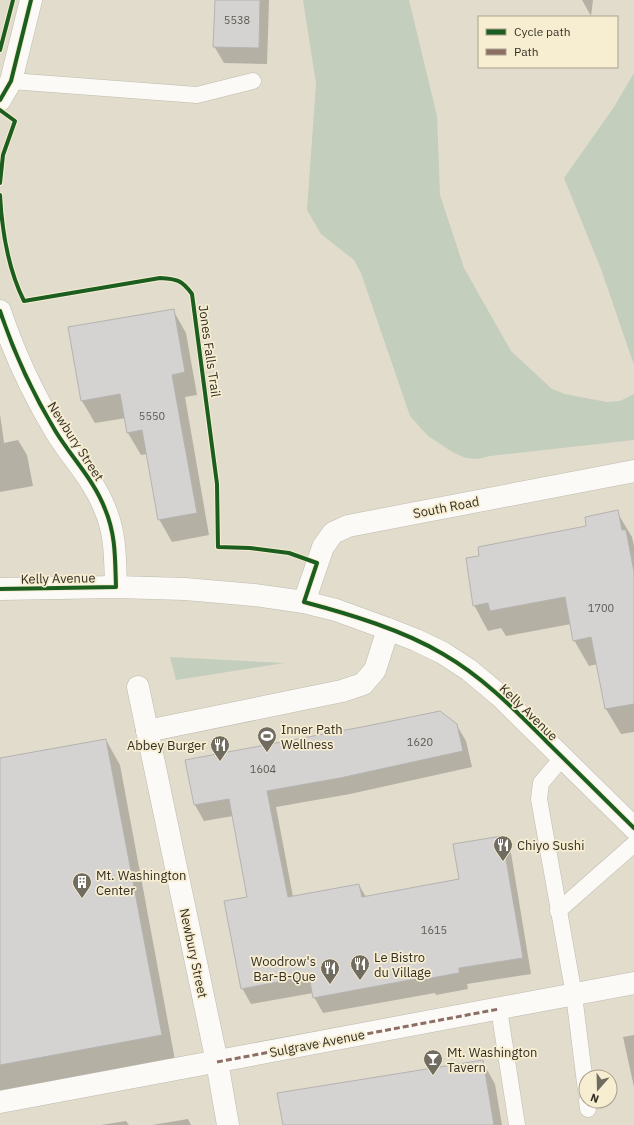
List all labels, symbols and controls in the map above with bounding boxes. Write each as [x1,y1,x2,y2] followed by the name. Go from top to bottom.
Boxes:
[224,13,250,27] house number: 5538
[478,16,618,68] legend
[514,24,571,39] text: Cycle path
[514,44,539,59] text: Path
[195,304,224,399] street label: Jones Falls Trail
[44,398,108,484] street label: Newbury Street
[139,409,165,423] house number: 5550
[412,493,481,522] street label: South Road
[20,569,96,588] street label: Kelly Avenue
[588,601,614,615] house number: 1700
[496,680,561,744] street label: Kelly Avenue
[281,721,343,753] place label: Inner Path Wellness
[256,725,278,753] sports icon: Inner Path Wellness
[209,734,231,762] restaurant icon: Abbey Burger
[407,735,433,749] house number: 1620
[127,737,206,754] place label: Abbey Burger
[250,762,277,776] house number: 1604
[492,834,514,862] restaurant icon: Chiyo Sushi
[517,837,584,854] place label: Chiyo Sushi
[96,867,187,899] place label: Mt. Washington Center
[71,871,93,899] building icon: Mt. Washington Center
[176,907,211,1000] street label: Newbury Street
[421,923,447,937] house number: 1615
[374,949,431,981] place label: Le Bistro du Village
[251,953,316,985] place label: Woodrow's Bar-B-Que
[349,953,371,981] restaurant icon: Le Bistro du Village
[319,957,341,985] restaurant icon: Woodrow's Bar-B-Que
[268,1026,366,1061] street label: Sulgrave Avenue
[447,1044,538,1076] place label: Mt. Washington Tavern
[422,1048,444,1076] bar icon: Mt. Washington Tavern
[578,1069,618,1109] north arrow
[588,1090,601,1106] text: N

